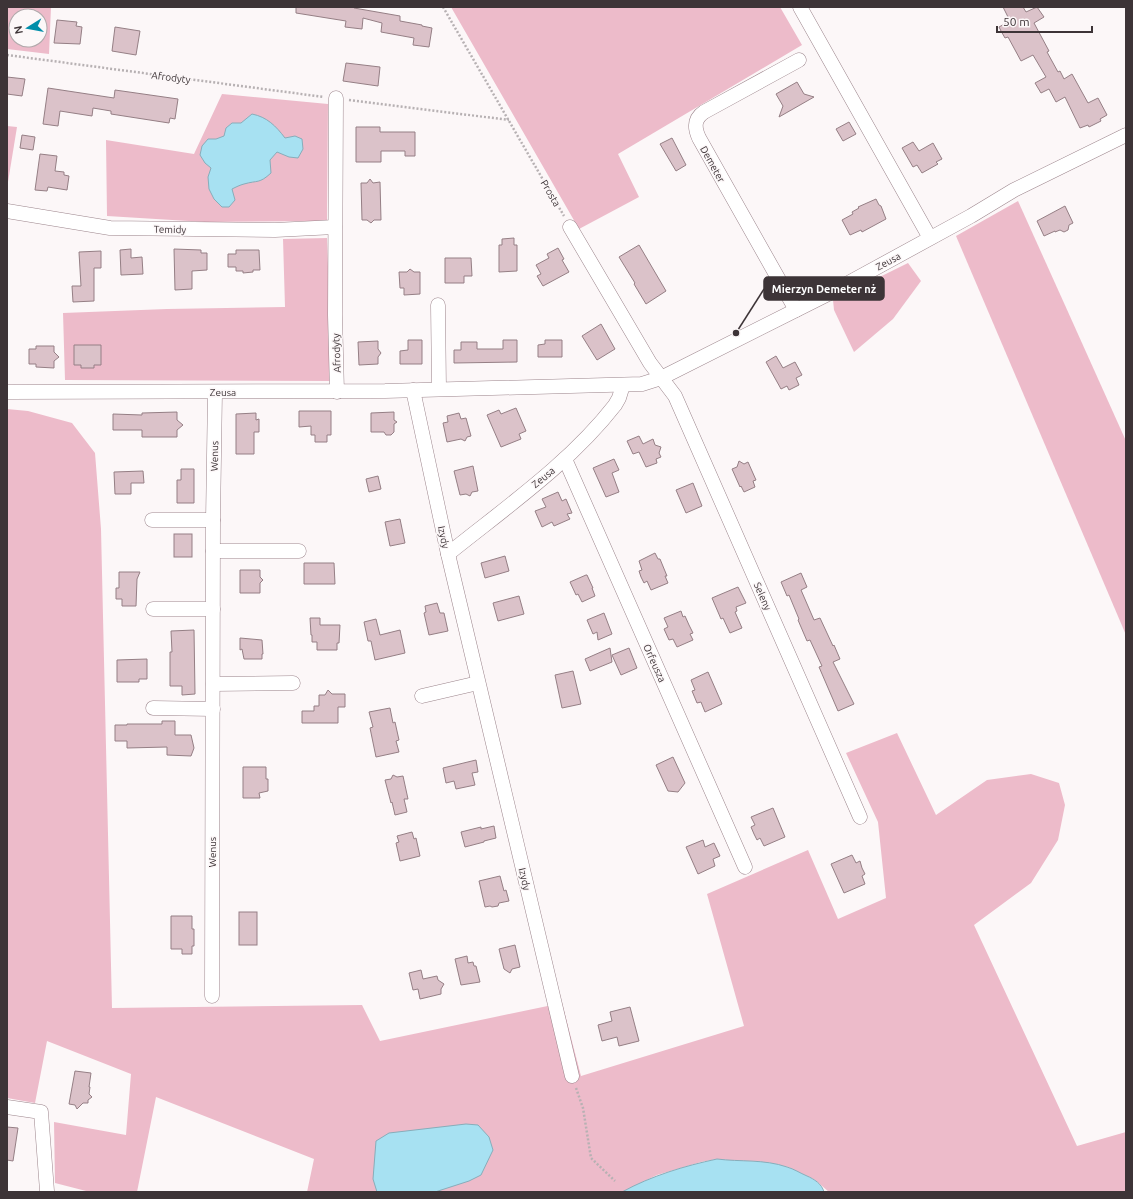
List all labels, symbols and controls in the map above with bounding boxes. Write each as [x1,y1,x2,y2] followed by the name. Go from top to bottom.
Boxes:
[8,8,48,48] north arrow
[997,8,1092,34] scale bar
[1003,15,1030,28] text: 50 m
[12,25,25,35] text: N
[151,70,191,85] street label: Afrodyty
[698,144,727,185] street label: Demeter
[539,178,563,209] street label: Prosta
[154,224,186,235] street label: Temidy
[874,250,902,272] street label: Zeusa
[764,277,884,300] callout: Mierzyn Demeter nż
[772,283,877,295] text: Mierzyn Demeter nż
[330,333,343,373] street label: Afrodyty
[210,387,236,398] street label: Zeusa
[209,441,220,471] street label: Wenus
[530,465,557,490] street label: Zeusa
[436,525,451,549] street label: Izydy
[752,581,774,612] street label: Seleny
[641,642,668,684] street label: Orfeusza
[207,837,218,867] street label: Wenus
[517,867,532,892] street label: Izydy

